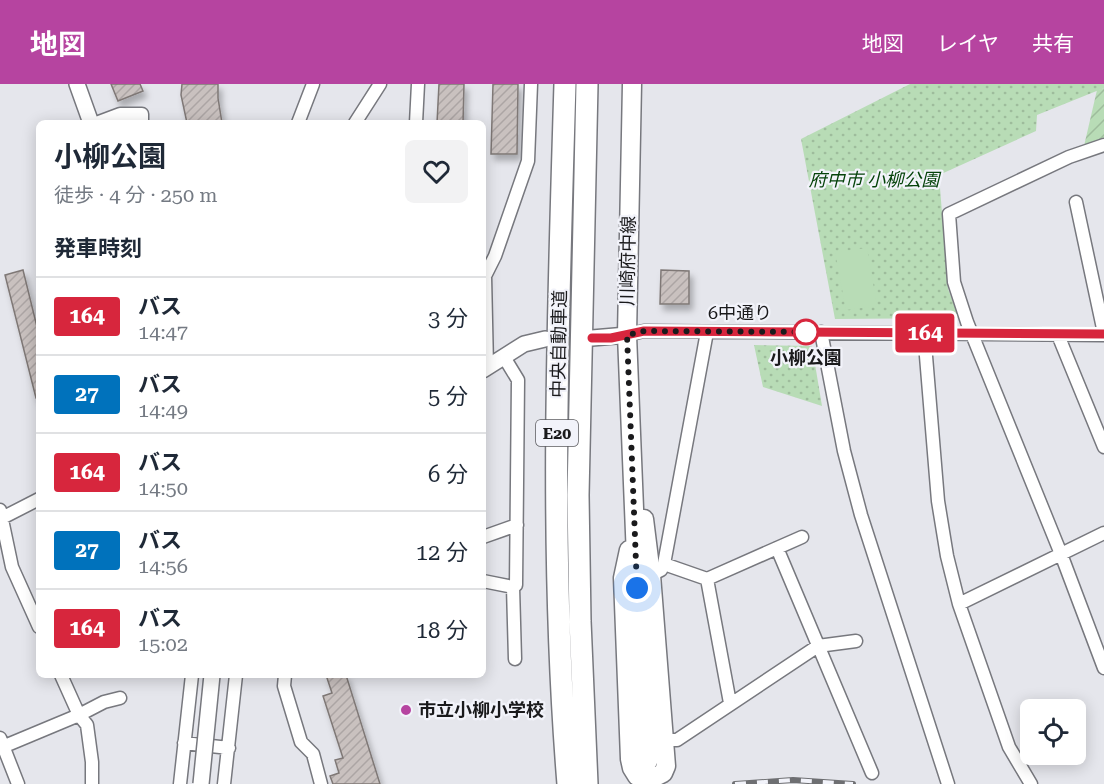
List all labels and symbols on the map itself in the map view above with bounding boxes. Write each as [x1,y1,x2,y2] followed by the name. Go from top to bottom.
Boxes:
[809,169,942,190] park label: 府中市 小柳公園
[616,216,639,306] street label: 川崎府中線
[547,290,570,398] street label: 中央自動車道
[708,302,772,323] street label: 6中通り
[890,314,960,352] line badge: 164
[793,319,819,345] marker: 小柳公園
[770,347,842,368] place label: 小柳公園
[536,420,578,446] road number: E20
[622,573,652,603] your location
[418,699,544,720] place label: 市立小柳小学校
[399,703,413,717] marker: 市立小柳小学校

